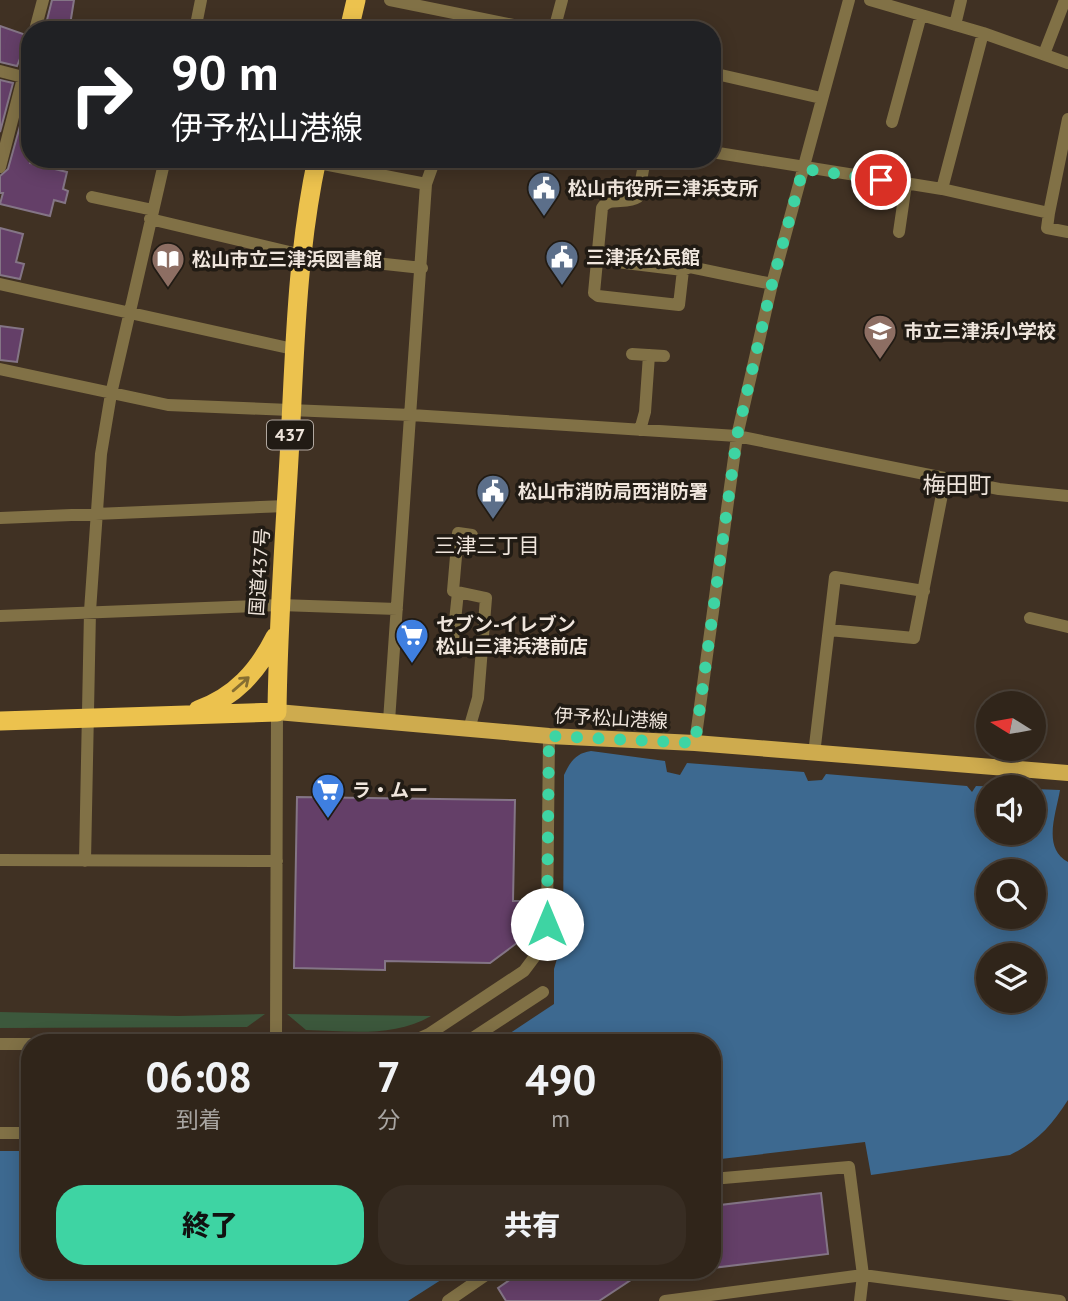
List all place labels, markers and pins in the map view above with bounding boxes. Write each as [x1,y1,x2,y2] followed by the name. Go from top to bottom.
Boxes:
[851,150,911,210] pin
[525,169,563,218] public building icon: 松山市役所三津浜支所
[568,176,758,200] place label: 松山市役所三津浜支所
[543,238,581,287] public building icon: 三津浜公民館
[149,240,187,289] library icon: 松山市立三津浜図書館
[586,245,700,269] place label: 三津浜公民館
[192,247,382,271] place label: 松山市立三津浜図書館
[861,312,899,361] school or university icon: 市立三津浜小学校
[904,319,1056,343] place label: 市立三津浜小学校
[474,472,512,521] public building icon: 松山市消防局西消防署
[518,479,708,503] place label: 松山市消防局西消防署
[436,612,588,658] place label: セブン-イレブン 松山三津浜港前店
[393,616,431,665] supermarket icon: セブン-イレブン 松山三津浜港前店
[309,771,347,820] supermarket icon: ラ・ムー
[352,778,428,802] place label: ラ・ムー

